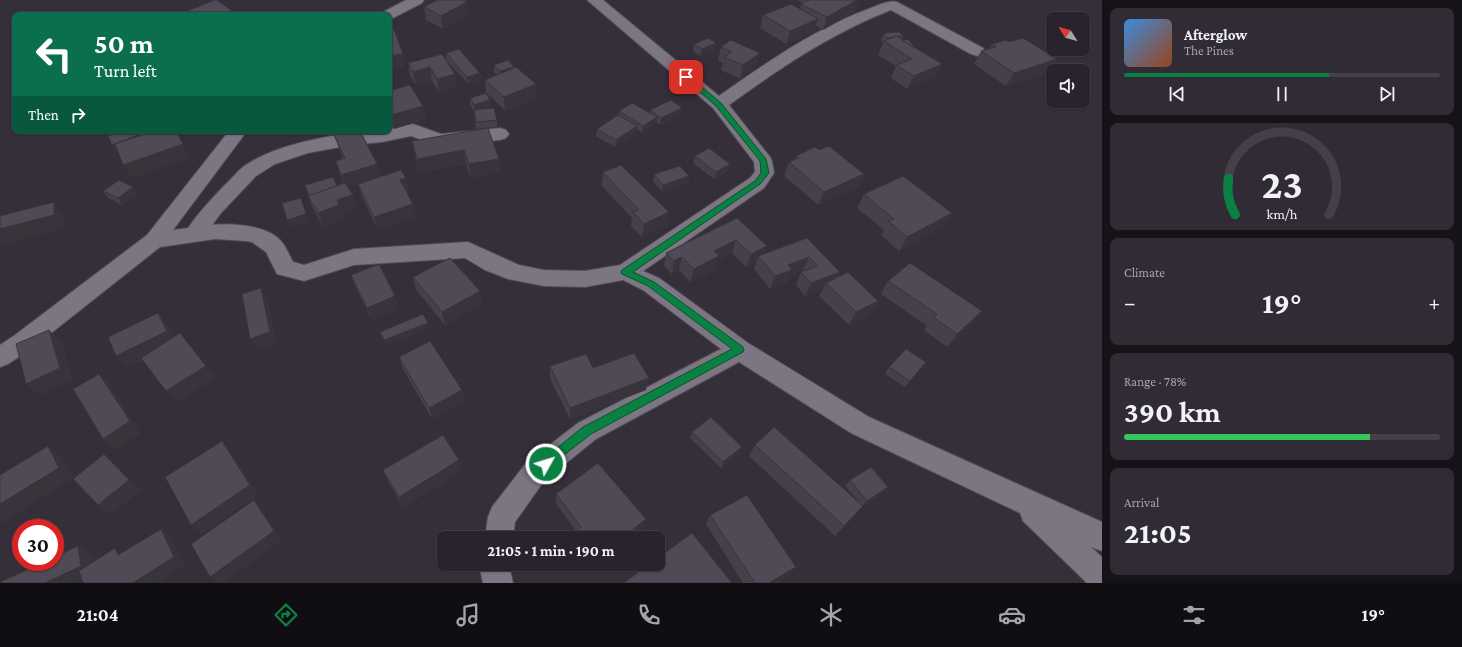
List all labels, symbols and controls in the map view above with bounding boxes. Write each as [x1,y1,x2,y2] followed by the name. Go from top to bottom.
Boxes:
[1046,12,1090,56] north arrow
[1046,12,1090,108] map controls
[1184,27,1247,43] text: Afterglow
[28,28,80,80] icon: left
[94,28,154,59] text: 50 m
[1184,43,1234,58] text: The Pines
[669,60,703,94] pin
[94,61,157,81] text: Turn left
[1046,64,1090,108] button: sound
[675,66,697,88] icon: arrive
[1166,83,1188,105] icon: previous
[1271,83,1293,105] icon: pause
[1376,83,1398,105] icon: next
[67,104,89,126] icon: right
[28,107,59,123] text: Then
[1261,160,1303,206] text: 23
[1267,205,1298,221] text: km/h
[1124,265,1165,280] text: Climate
[1262,286,1302,319] text: 19°
[1124,290,1136,315] text: −
[1428,290,1440,315] text: +
[1124,374,1186,389] text: Range · 78%
[1124,395,1221,428] text: 390 km
[525,443,567,485] position arrow
[1124,495,1159,510] text: Arrival
[1124,516,1192,549] text: 21:05
[12,519,64,571] speed limit sign: 30
[488,543,614,559] text: 21:05 · 1 min · 190 m
[272,601,300,629] icon: directions
[454,601,482,629] icon: music
[635,601,663,629] icon: phone
[817,601,845,629] icon: climate
[998,601,1026,629] icon: car
[1180,601,1208,629] icon: filters
[77,605,118,625] text: 21:04
[1362,605,1385,625] text: 19°

